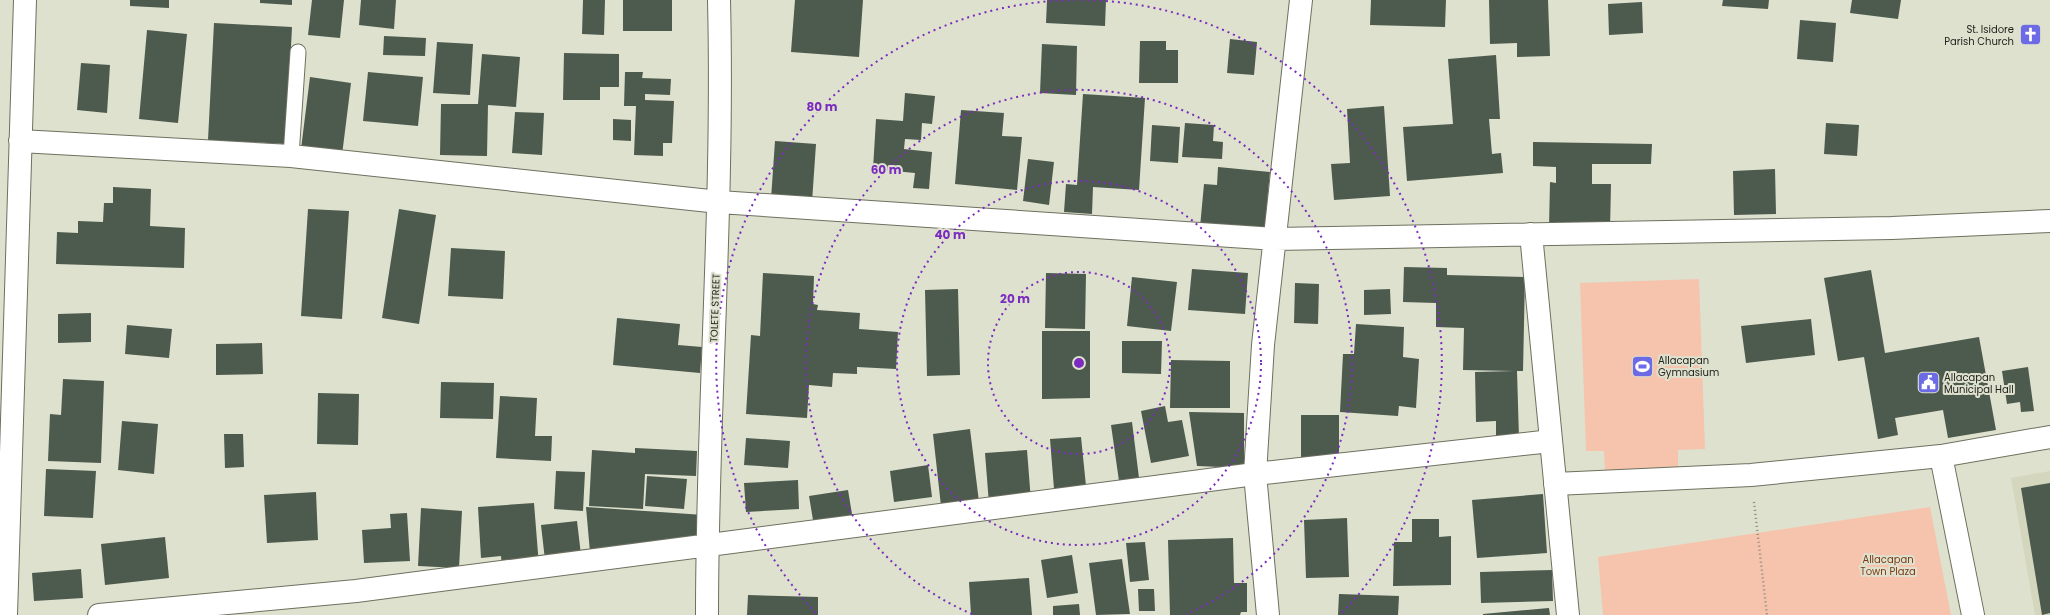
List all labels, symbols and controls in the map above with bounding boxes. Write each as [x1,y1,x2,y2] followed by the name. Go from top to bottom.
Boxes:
[1944,22,2014,49] place label: St. Isidore Parish Church
[2017,22,2043,48] church icon: St. Isidore Parish Church
[807,98,838,115] text: 80 m
[871,161,902,178] text: 60 m
[934,226,966,243] text: 40 m
[706,273,724,343] street label: TOLETE STREET
[1000,290,1030,307] text: 20 m
[1629,353,1655,379] sports icon: Allacapan Gymnasium
[1658,353,1719,380] place label: Allacapan Gymnasium
[1072,356,1086,370] centre of rings
[1915,370,1941,396] public building icon: Allacapan Municipal Hall
[1944,370,2014,397] place label: Allacapan Municipal Hall
[1860,552,1916,579] park label: Allacapan Town Plaza

